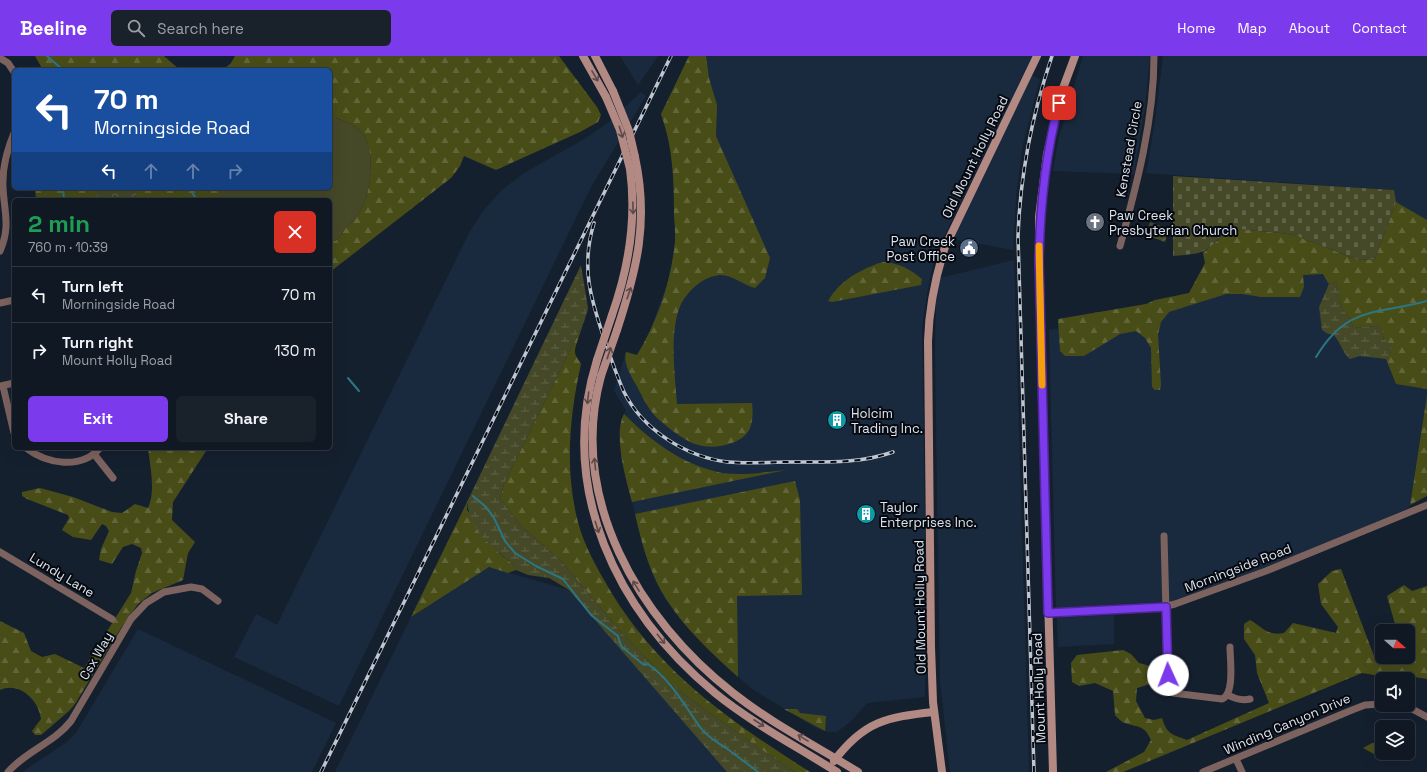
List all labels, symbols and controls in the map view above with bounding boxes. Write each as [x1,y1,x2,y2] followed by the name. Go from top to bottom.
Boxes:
[111,10,391,46] search box
[20,16,87,41] text: Beeline
[125,17,147,39] icon: search
[157,19,244,38] text: Search here
[1177,19,1215,37] text: Home
[1237,19,1267,37] text: Map
[1289,19,1330,37] text: About
[1352,19,1407,37] text: Contact
[591,70,599,81] one-way arrow
[94,81,159,117] text: 70 m
[28,84,80,136] icon: left
[1042,86,1076,120] pin
[1048,92,1070,114] icon: arrive
[938,93,1012,221] street label: Old Mount Holly Road
[1112,100,1146,198] street label: Kenstead Circle
[94,116,250,139] text: Morningside Road
[618,125,625,138] one-way arrow
[98,160,120,182] icon: left
[140,160,162,182] icon: ahead
[182,160,204,182] icon: ahead
[224,160,246,182] icon: right
[629,201,637,214] one-way arrow
[1109,207,1237,239] place label: Paw Creek Presbyterian Church
[28,208,90,239] text: 2 min
[274,211,316,253] button: close
[1084,211,1106,233] church icon: Paw Creek Presbyterian Church
[886,233,955,265] place label: Paw Creek Post Office
[958,237,980,259] public building icon: Paw Creek Post Office
[28,239,108,256] text: 760 m · 10:39
[62,277,124,296] text: Turn left
[28,284,50,306] icon: left
[281,285,316,304] text: 70 m
[626,286,633,299] one-way arrow
[62,296,175,313] text: Morningside Road
[62,333,133,352] text: Turn right
[28,340,50,362] icon: right
[274,341,316,360] text: 130 m
[606,346,613,359] one-way arrow
[62,352,172,369] text: Mount Holly Road
[584,391,592,404] one-way arrow
[28,396,168,442] button: Exit
[176,396,316,442] button: Share
[851,405,923,437] place label: Holcim Trading Inc.
[826,409,848,431] building icon: Holcim Trading Inc.
[591,458,599,471] one-way arrow
[880,499,977,531] place label: Taylor Enterprises Inc.
[855,503,877,525] building icon: Taylor Enterprises Inc.
[593,520,601,532] one-way arrow
[910,540,930,674] street label: Old Mount Holly Road
[1182,540,1294,596] street label: Morningside Road
[26,549,98,601] street label: Lundy Lane
[632,581,640,592] one-way arrow
[1375,624,1415,664] north arrow
[1375,624,1415,760] map controls
[75,629,117,683] street label: Csx Way
[1029,632,1049,744] street label: Mount Holly Road
[657,633,665,644] one-way arrow
[1147,654,1189,696] position arrow
[1375,672,1415,712] button: sound
[1221,690,1353,758] street label: Winding Canyon Drive
[753,720,765,728] one-way arrow
[1375,720,1415,760] button: layers
[798,734,809,742] one-way arrow

